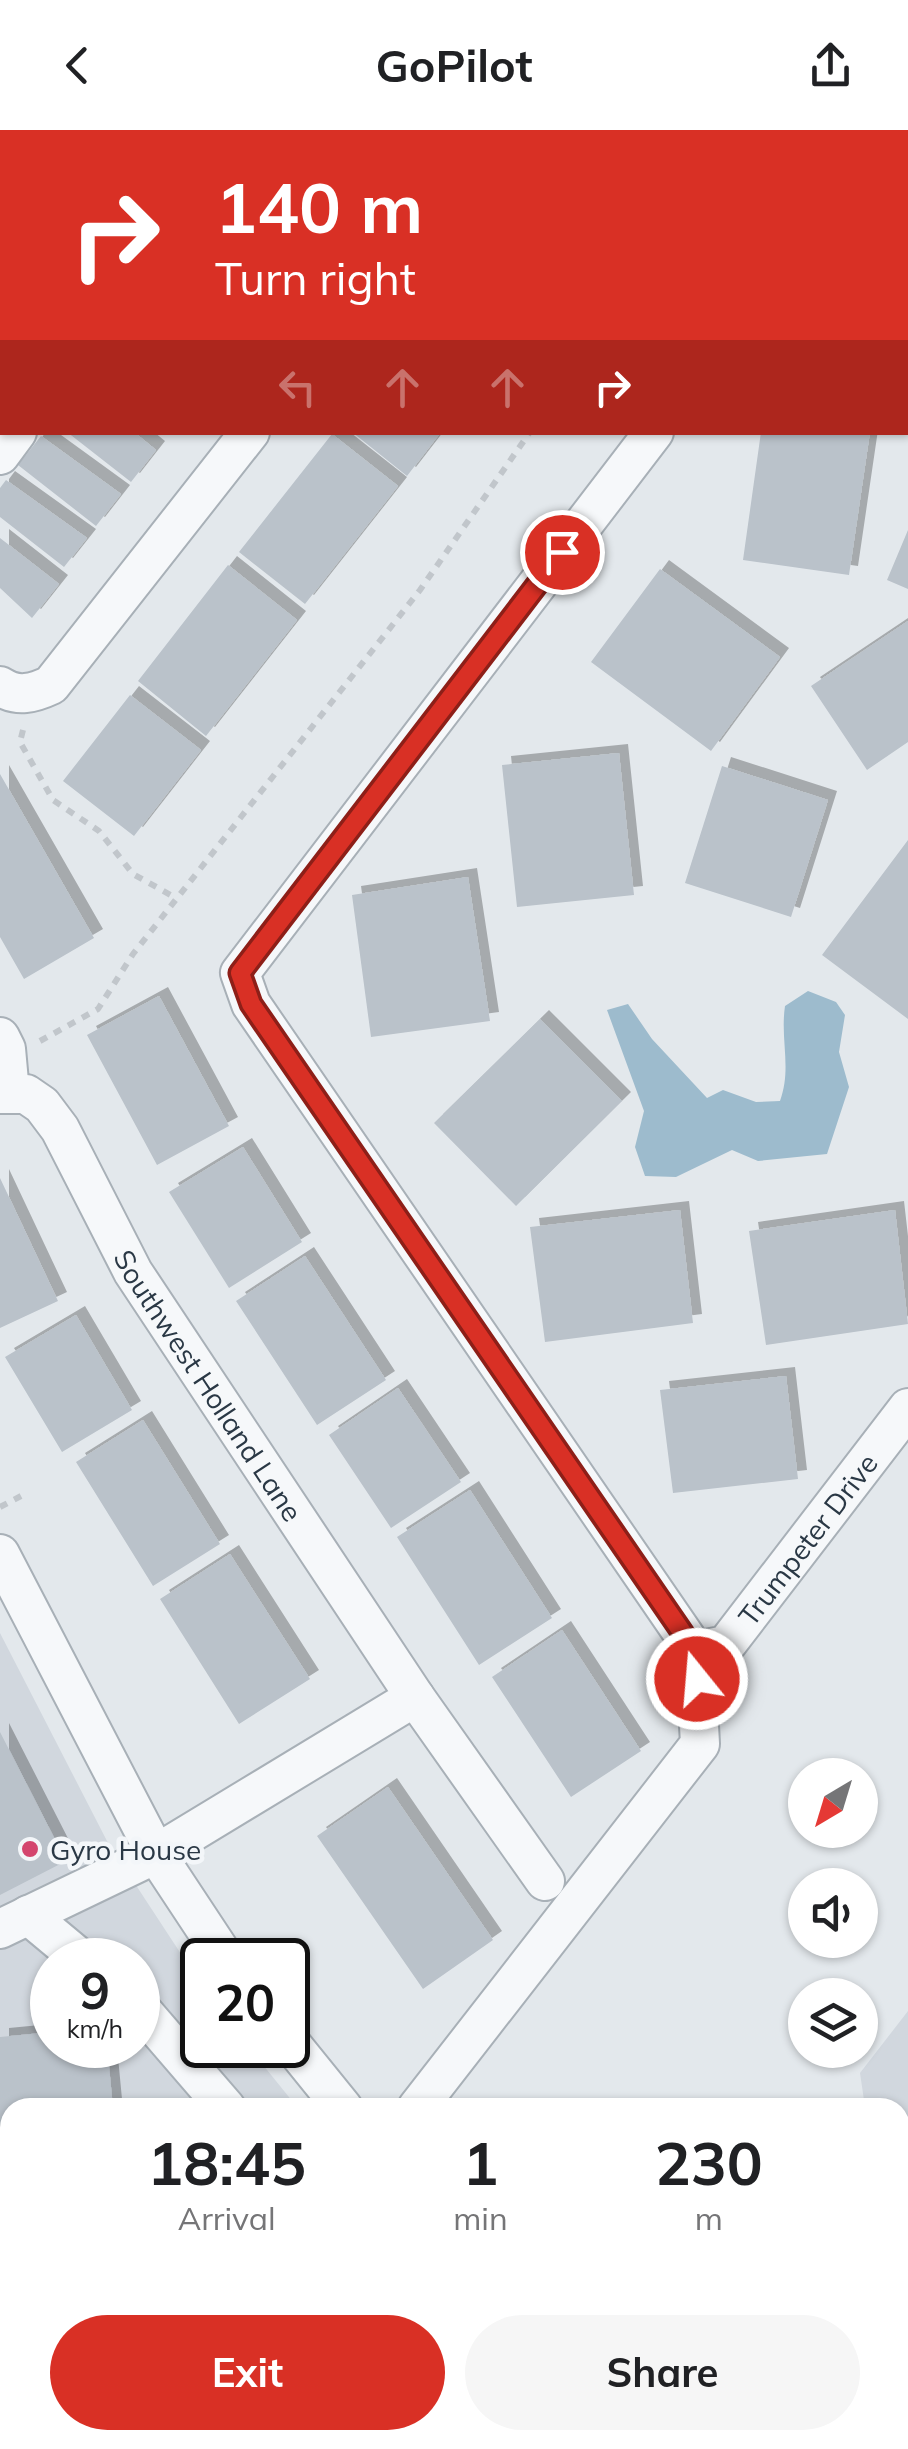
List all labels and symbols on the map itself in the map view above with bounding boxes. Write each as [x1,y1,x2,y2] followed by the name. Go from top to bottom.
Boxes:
[520,510,605,595] pin
[107,1244,311,1527] street label: Southwest Holland Lane
[730,1446,884,1632] street label: Trumpeter Drive
[645,1627,749,1731] position arrow
[788,1758,878,1848] north arrow
[50,1832,201,1867] place label: Gyro House
[19,1838,41,1860] marker: Gyro House
[180,1938,310,2068] speed limit sign: 20

